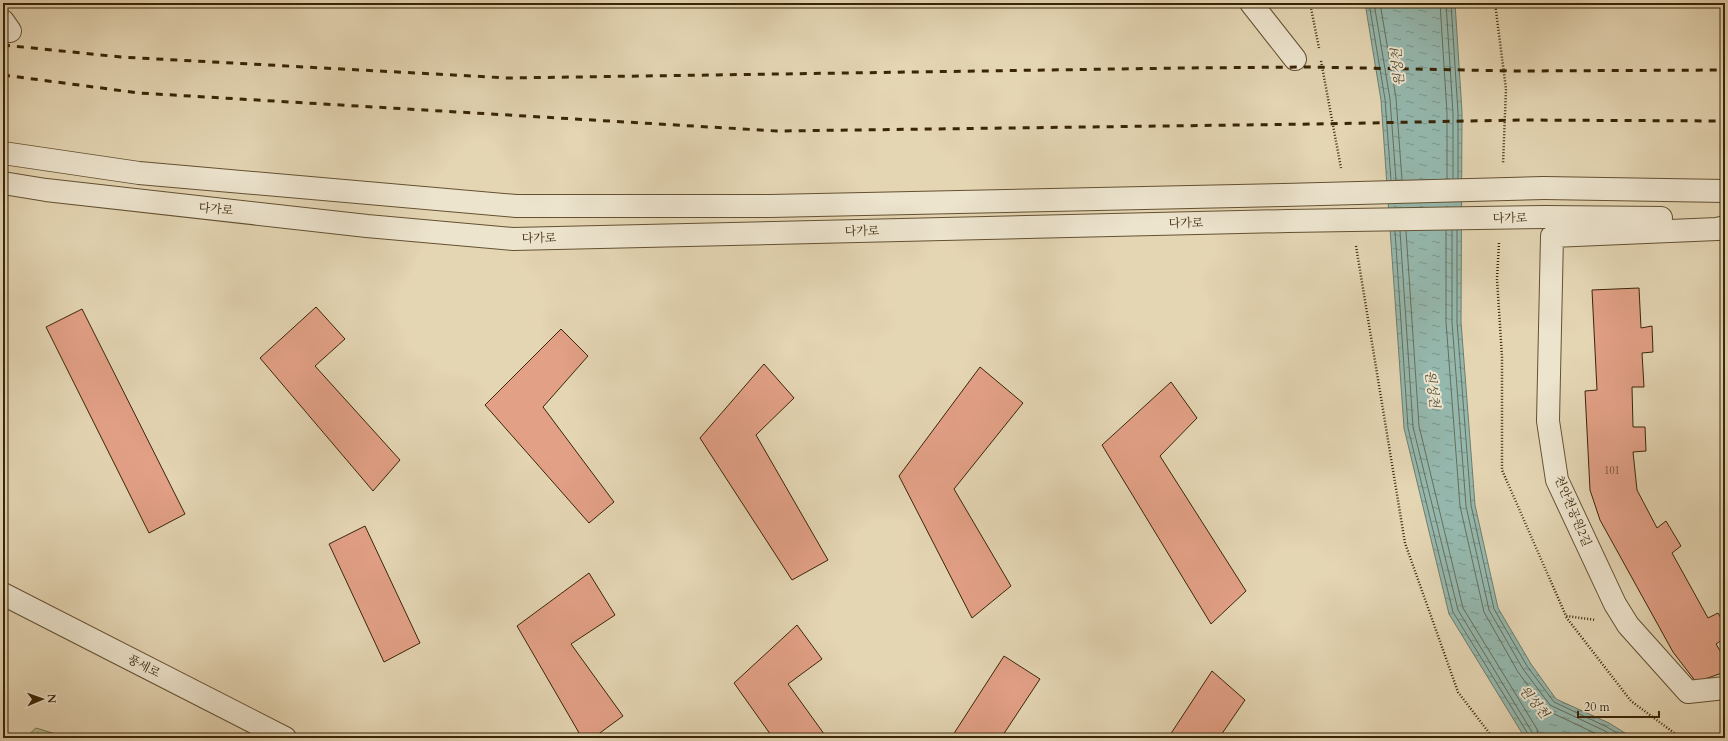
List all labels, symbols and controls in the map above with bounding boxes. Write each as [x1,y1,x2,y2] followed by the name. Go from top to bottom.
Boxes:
[1387,46,1409,87] water label: 원성천
[198,199,235,219] street label: 다가로
[1492,210,1528,226] street label: 다가로
[1168,215,1204,231] street label: 다가로
[844,223,880,239] street label: 다가로
[521,230,557,246] street label: 다가로
[1420,369,1444,410] water label: 원성천
[1604,464,1620,478] house number: 101
[1551,473,1595,549] street label: 천안천공원2길
[125,651,163,681] street label: 풍세로
[22,679,62,719] north arrow
[1515,682,1554,723] water label: 원성천
[1578,693,1659,719] scale bar
[44,694,59,704] text: N
[1584,699,1611,715] text: 20 m

